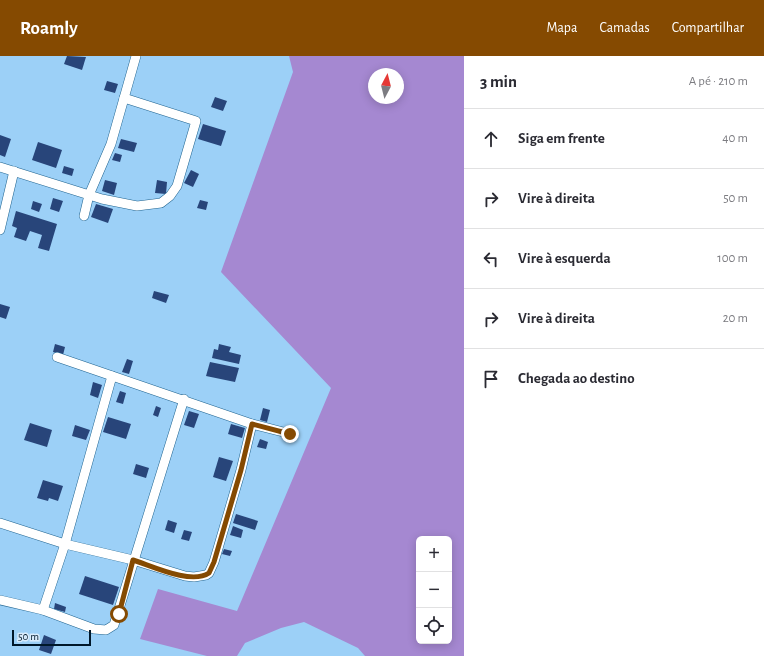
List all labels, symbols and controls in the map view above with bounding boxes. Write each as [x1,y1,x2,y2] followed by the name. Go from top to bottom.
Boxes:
[20,19,78,38] text: Roamly
[547,21,577,35] text: Mapa
[599,21,650,35] text: Camadas
[672,21,744,35] text: Compartilhar
[368,68,404,104] north arrow
[480,73,517,90] text: 3 min
[689,75,748,88] text: A pé · 210 m
[480,128,502,150] icon: ahead
[518,131,605,146] text: Siga em frente
[722,132,748,145] text: 40 m
[480,188,502,210] icon: right
[518,191,595,206] text: Vire à direita
[723,192,748,205] text: 50 m
[480,248,502,270] icon: left
[518,251,611,266] text: Vire à esquerda
[717,252,748,265] text: 100 m
[480,308,502,330] icon: right
[518,311,595,326] text: Vire à direita
[723,312,748,325] text: 20 m
[480,368,502,390] icon: arrive
[518,371,635,386] text: Chegada ao destino
[281,425,299,443] route end
[416,536,452,644] map controls
[416,536,452,572] button: +
[416,572,452,608] button: −
[110,605,128,623] route start
[416,608,452,644] button: locate
[12,628,91,647] scale bar
[18,631,39,642] text: 50 m

